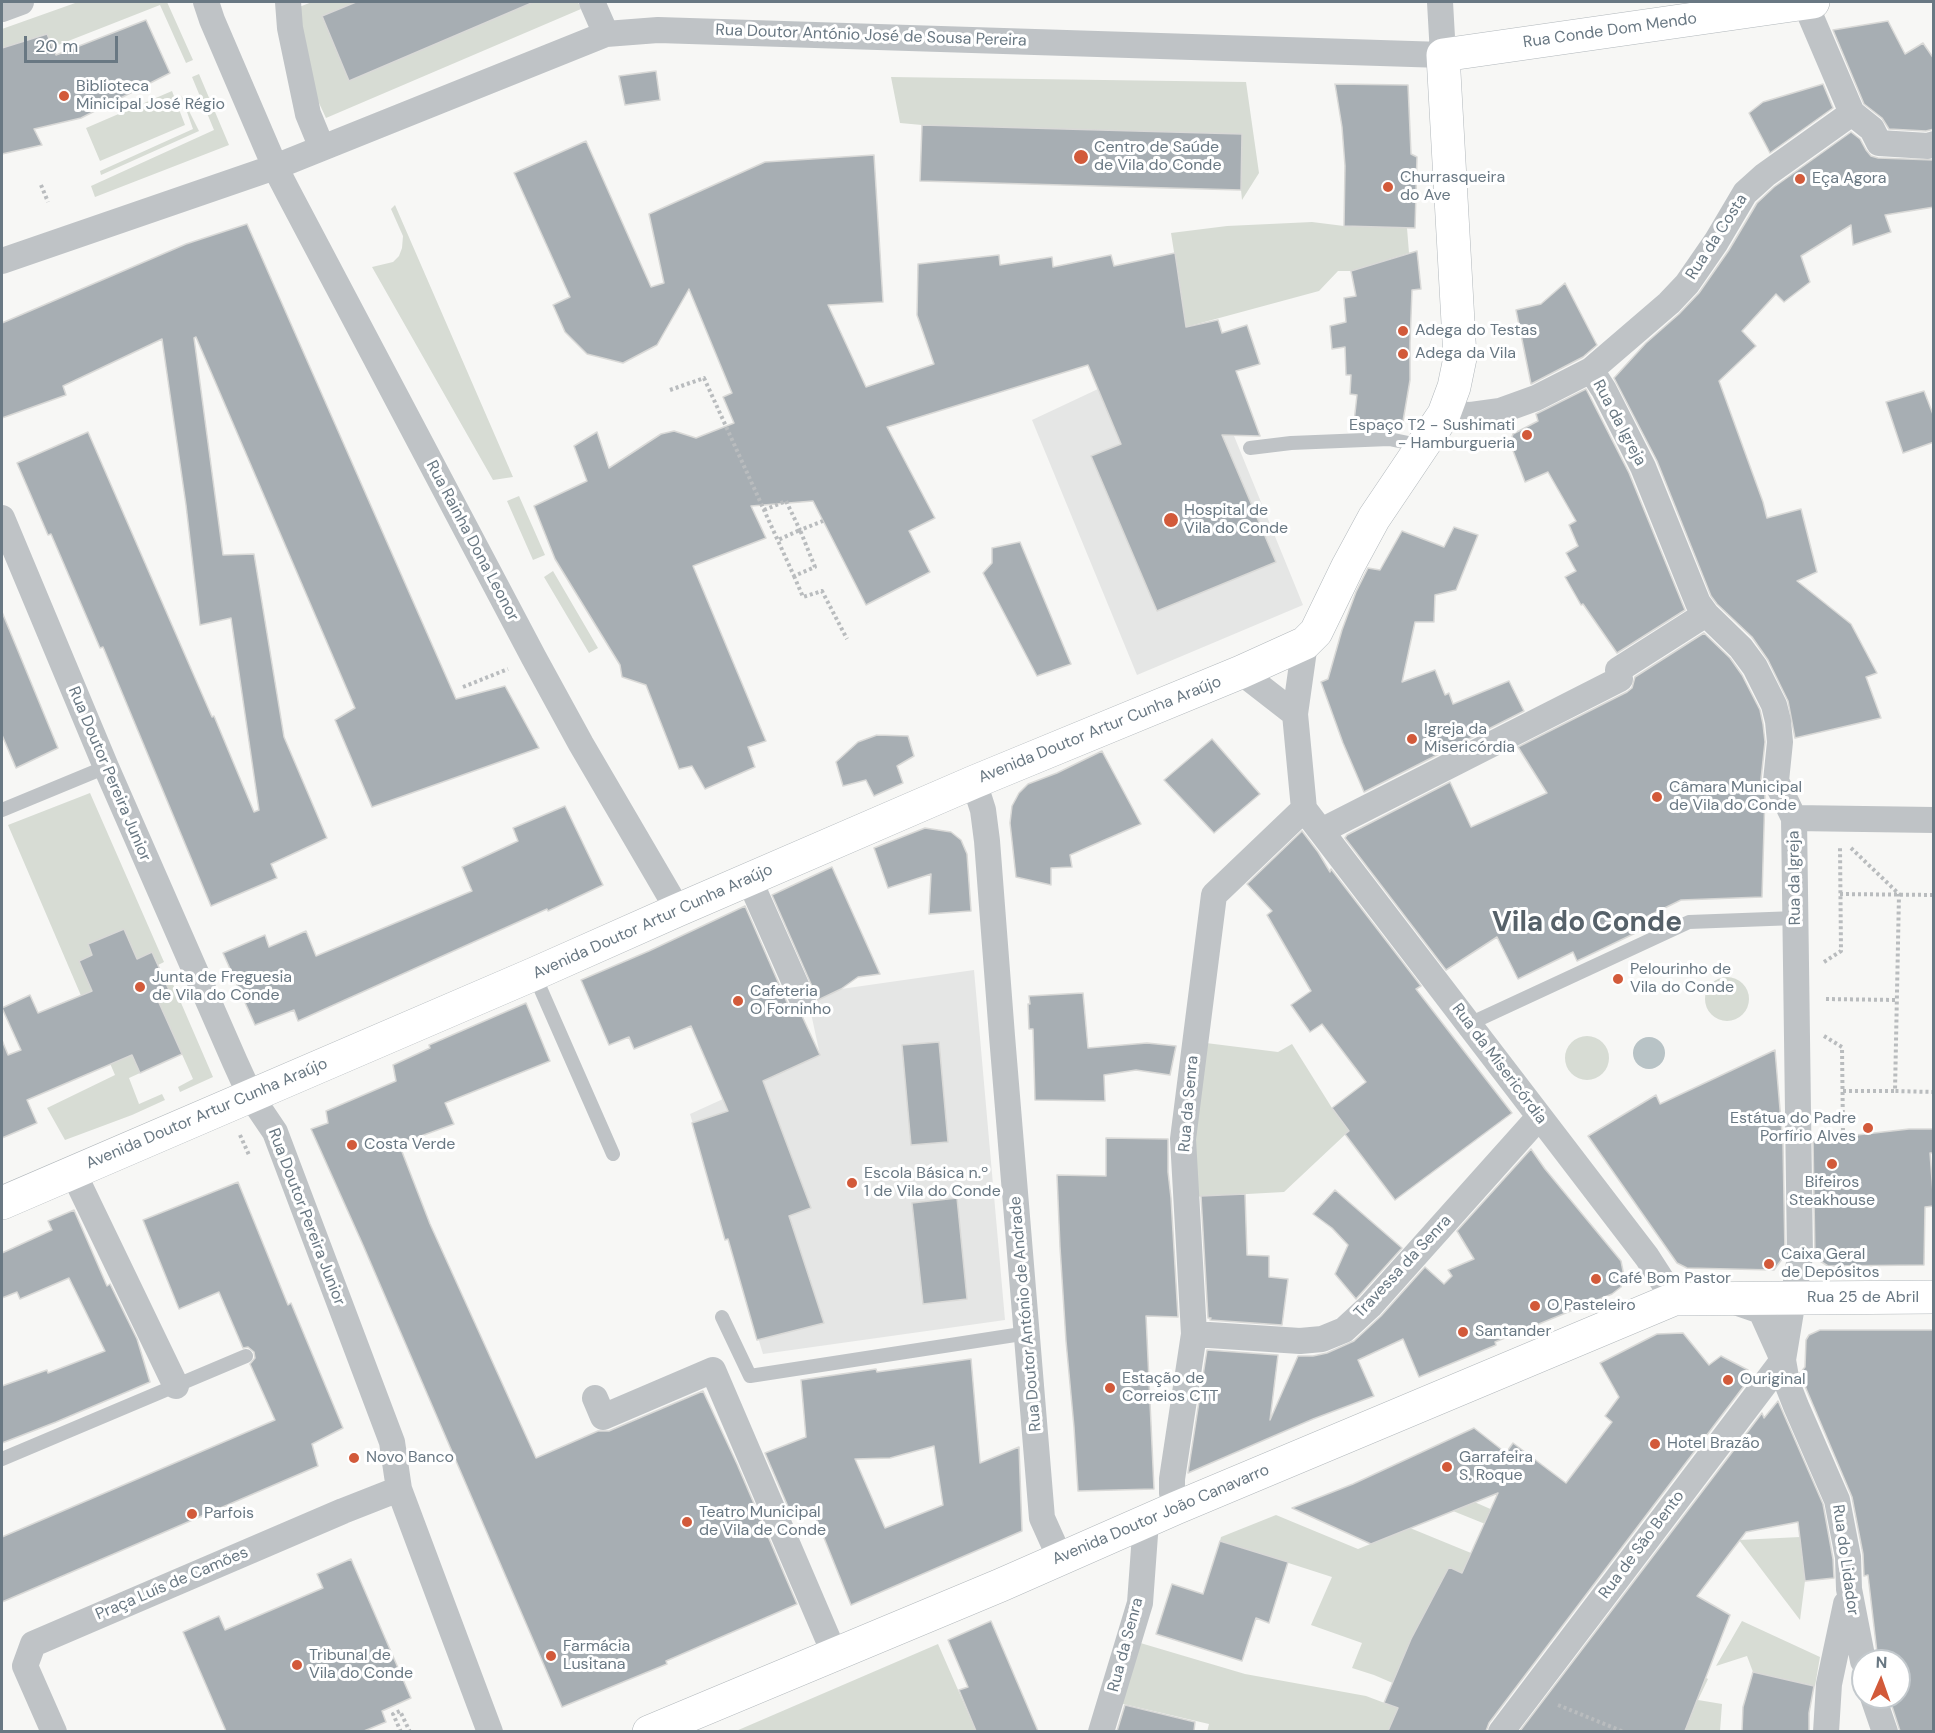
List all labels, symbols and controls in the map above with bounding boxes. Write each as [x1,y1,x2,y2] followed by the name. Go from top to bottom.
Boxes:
[1522,9,1698,53] street label: Rua Conde Dom Mendo
[715,21,1027,51] street label: Rua Doutor António José de Sousa Pereira
[27,24,122,62] scale bar
[35,34,78,58] text: 20 m
[76,77,225,115] place label: Biblioteca Minicipal José Régio
[57,89,71,103] marker: Biblioteca Minicipal José Régio
[1094,138,1221,176] place label: Centro de Saúde de Vila do Conde
[1072,148,1090,166] marker: Centro de Saúde de Vila do Conde
[1400,168,1505,206] place label: Churrasqueira do Ave
[1812,169,1886,189] place label: Eça Agora
[1793,172,1807,186] marker: Eça Agora
[1381,180,1395,194] marker: Churrasqueira do Ave
[1682,191,1752,283] street label: Rua da Costa
[1415,321,1537,341] place label: Adega do Testas
[1396,324,1410,338] marker: Adega do Testas
[1415,344,1516,364] place label: Adega da Vila
[1396,347,1410,361] marker: Adega da Vila
[1588,377,1650,469] street label: Rua da Igreja
[1349,416,1515,454] place label: Espaço T2 - Sushimati - Hamburgueria
[1520,428,1534,442] marker: Espaço T2 - Sushimati - Hamburgueria
[422,458,522,624] street label: Rua Rainha Dona Leonor
[1184,501,1288,539] place label: Hospital de Vila do Conde
[1162,511,1180,529] marker: Hospital de Vila do Conde
[976,672,1224,788] street label: Avenida Doutor Artur Cunha Araújo
[63,684,155,864] street label: Rua Doutor Pereira Junior
[1424,720,1515,758] place label: Igreja da Misericórdia
[1405,732,1419,746] marker: Igreja da Misericórdia
[1669,778,1802,816] place label: Câmara Municipal de Vila do Conde
[1650,790,1664,804] marker: Câmara Municipal de Vila do Conde
[1785,831,1805,925] street label: Rua da Igreja
[530,860,776,984] street label: Avenida Doutor Artur Cunha Araújo
[1492,907,1682,941] district label: Vila do Conde
[1630,960,1734,998] place label: Pelourinho de Vila do Conde
[152,968,292,1006] place label: Junta de Freguesia de Vila do Conde
[1611,972,1625,986] marker: Pelourinho de Vila do Conde
[133,980,147,994] marker: Junta de Freguesia de Vila do Conde
[750,982,831,1020] place label: Cafeteria O Forninho
[731,994,745,1008] marker: Cafeteria O Forninho
[1448,1000,1550,1128] street label: Rua da Misericórdia
[83,1054,331,1174] street label: Avenida Doutor Artur Cunha Araújo
[1175,1055,1203,1153] street label: Rua da Senra
[1730,1109,1856,1147] place label: Estátua do Padre Porfírio Alves
[1861,1121,1875,1135] marker: Estátua do Padre Porfírio Alves
[263,1126,349,1308] street label: Rua Doutor Pereira Junior
[364,1135,455,1155] place label: Costa Verde
[345,1138,359,1152] marker: Costa Verde
[1825,1157,1839,1171] marker: Bifeiros Steakhouse
[864,1164,1001,1202] place label: Escola Básica n.º 1 de Vila do Conde
[1789,1173,1875,1211] place label: Bifeiros Steakhouse
[845,1176,859,1190] marker: Escola Básica n.º 1 de Vila do Conde
[1006,1196,1046,1432] street label: Rua Doutor António de Andrade
[1350,1212,1456,1322] street label: Travessa da Senra
[1781,1245,1879,1283] place label: Caixa Geral de Depósitos
[1762,1257,1776,1271] marker: Caixa Geral de Depósitos
[1608,1269,1731,1289] place label: Café Bom Pastor
[1589,1272,1603,1286] marker: Café Bom Pastor
[1807,1288,1919,1308] street label: Rua 25 de Abril
[1547,1296,1636,1316] place label: O Pasteleiro
[1528,1299,1542,1313] marker: O Pasteleiro
[1475,1322,1551,1342] place label: Santander
[1456,1325,1470,1339] marker: Santander
[1122,1369,1218,1407] place label: Estação de Correios CTT
[1740,1370,1806,1390] place label: Ouriginal
[1721,1373,1735,1387] marker: Ouriginal
[1103,1381,1117,1395] marker: Estação de Correios CTT
[1667,1434,1760,1454] place label: Hotel Brazão
[1648,1437,1662,1451] marker: Hotel Brazão
[366,1448,454,1468] place label: Novo Banco
[1459,1448,1533,1486] place label: Garrafeira S. Roque
[347,1451,361,1465] marker: Novo Banco
[1050,1460,1272,1570] street label: Avenida Doutor João Canavarro
[1440,1460,1454,1474] marker: Garrafeira S. Roque
[1595,1487,1689,1603] street label: Rua de São Bento
[699,1503,826,1541] place label: Teatro Municipal de Vila de Conde
[1828,1503,1862,1617] street label: Rua do Lidador
[204,1504,254,1524] place label: Parfois
[185,1507,199,1521] marker: Parfois
[680,1515,694,1529] marker: Teatro Municipal de Vila de Conde
[93,1543,251,1625] street label: Praça Luís de Camões
[1104,1596,1148,1694] street label: Rua da Senra
[563,1637,630,1675] place label: Farmácia Lusitana
[309,1646,413,1684] place label: Tribunal de Vila do Conde
[544,1649,558,1663] marker: Farmácia Lusitana
[1851,1649,1911,1709] north arrow
[1875,1652,1888,1673] text: N
[290,1658,304,1672] marker: Tribunal de Vila do Conde

